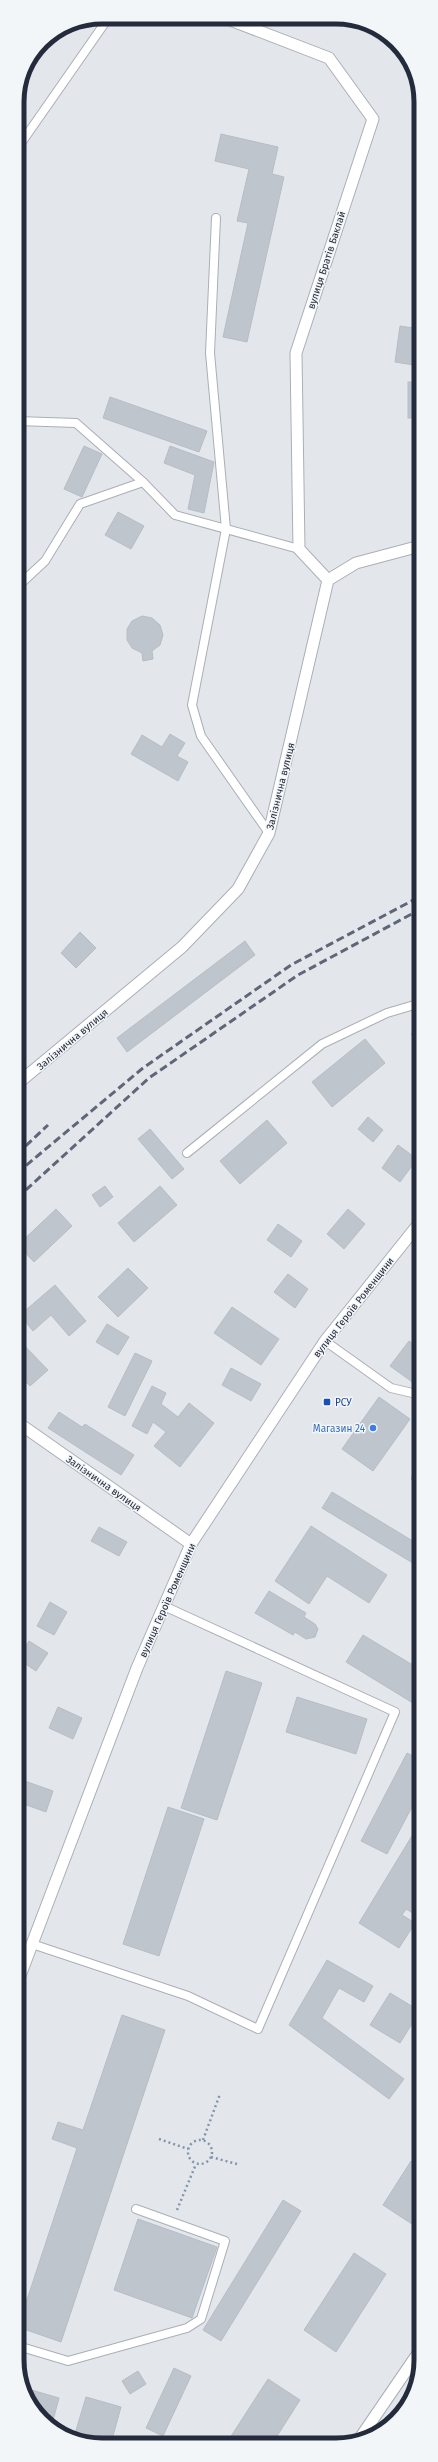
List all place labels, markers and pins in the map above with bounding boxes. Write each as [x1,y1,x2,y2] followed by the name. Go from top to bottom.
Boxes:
[322,1397,332,1407] marker: РСУ
[335,1397,352,1409] place label: РСУ
[313,1423,366,1435] place label: Магазин 24
[368,1423,378,1433] marker: Магазин 24

